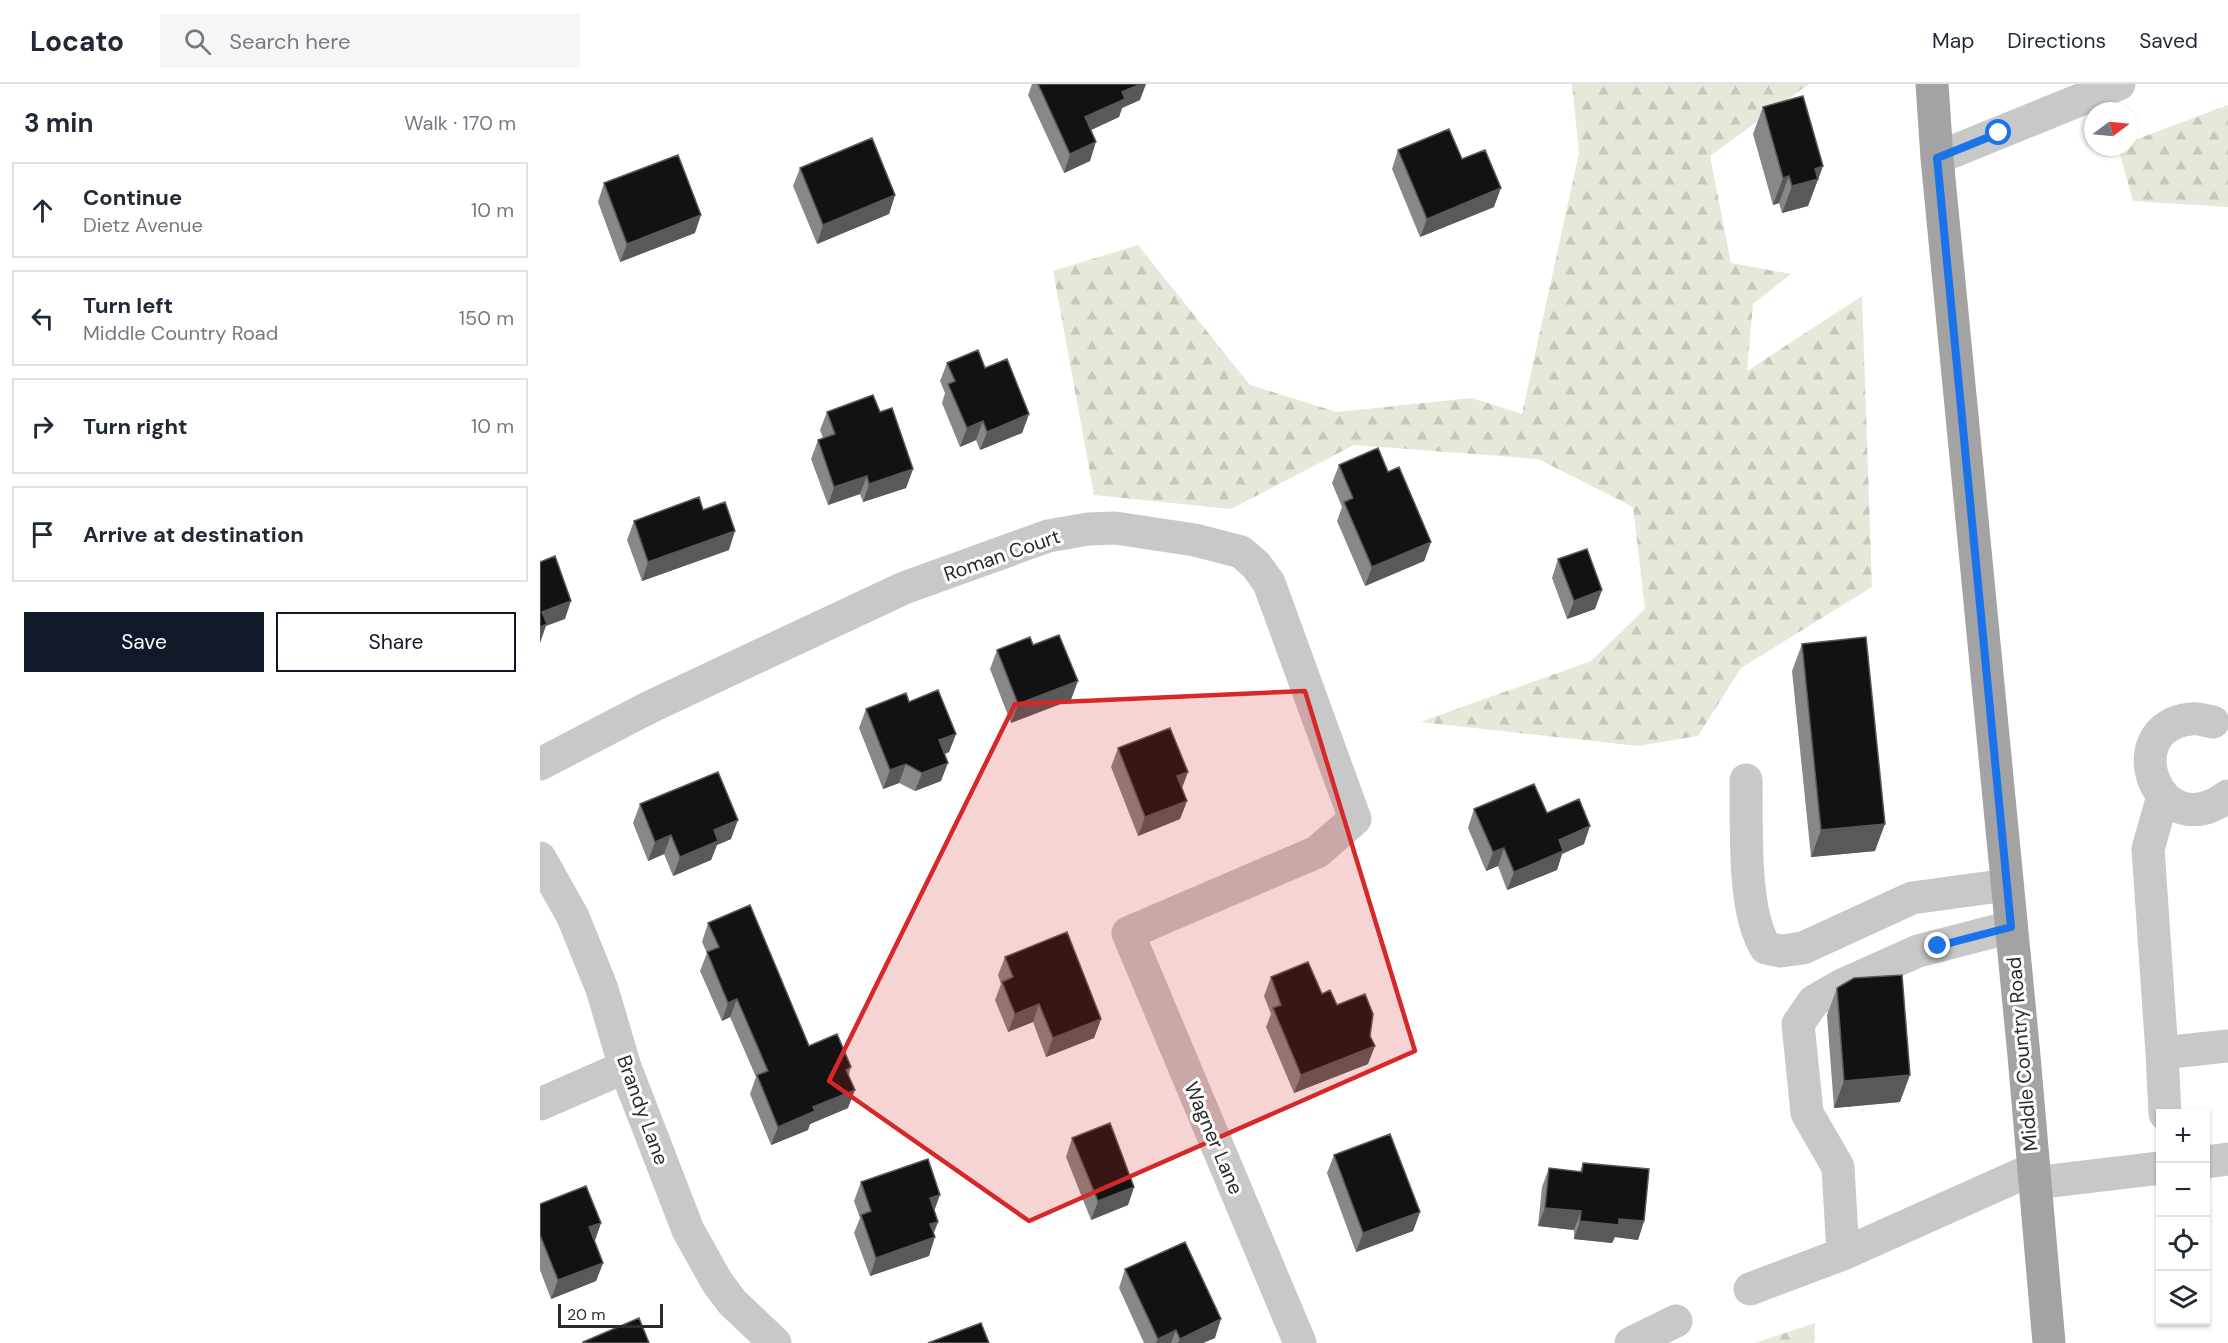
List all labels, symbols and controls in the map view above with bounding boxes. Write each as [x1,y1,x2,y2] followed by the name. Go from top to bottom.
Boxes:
[160,14,580,68] search box
[30,23,124,60] text: Locato
[181,25,214,58] icon: search
[229,27,351,56] text: Search here
[1932,27,1974,55] text: Map
[2007,27,2106,55] text: Directions
[2139,27,2198,55] text: Saved
[2084,102,2138,156] north arrow
[24,106,93,140] text: 3 min
[404,110,516,136] text: Walk · 170 m
[1985,119,2011,145] route start
[83,183,182,212] text: Continue
[26,194,59,227] icon: ahead
[471,197,514,223] text: 10 m
[83,212,203,238] text: Dietz Avenue
[83,291,173,320] text: Turn left
[26,302,59,335] icon: left
[459,305,514,331] text: 150 m
[83,320,278,346] text: Middle Country Road
[26,410,59,443] icon: right
[83,412,188,441] text: Turn right
[471,413,514,439] text: 10 m
[26,518,59,551] icon: arrive
[83,520,304,549] text: Arrive at destination
[940,523,1064,587] street label: Roman Court
[24,612,264,672] button: Save
[276,612,516,672] button: Share
[1924,932,1950,958] route end
[2001,956,2043,1152] street label: Middle Country Road
[611,1051,675,1169] street label: Brandy Lane
[1179,1078,1249,1198] street label: Wagner Lane
[2156,1109,2210,1325] map controls
[2156,1109,2210,1163] button: +
[2156,1163,2210,1217] button: −
[2156,1217,2210,1271] button: locate
[2156,1271,2210,1325] button: layers
[558,1301,663,1328] scale bar
[567,1304,606,1325] text: 20 m

